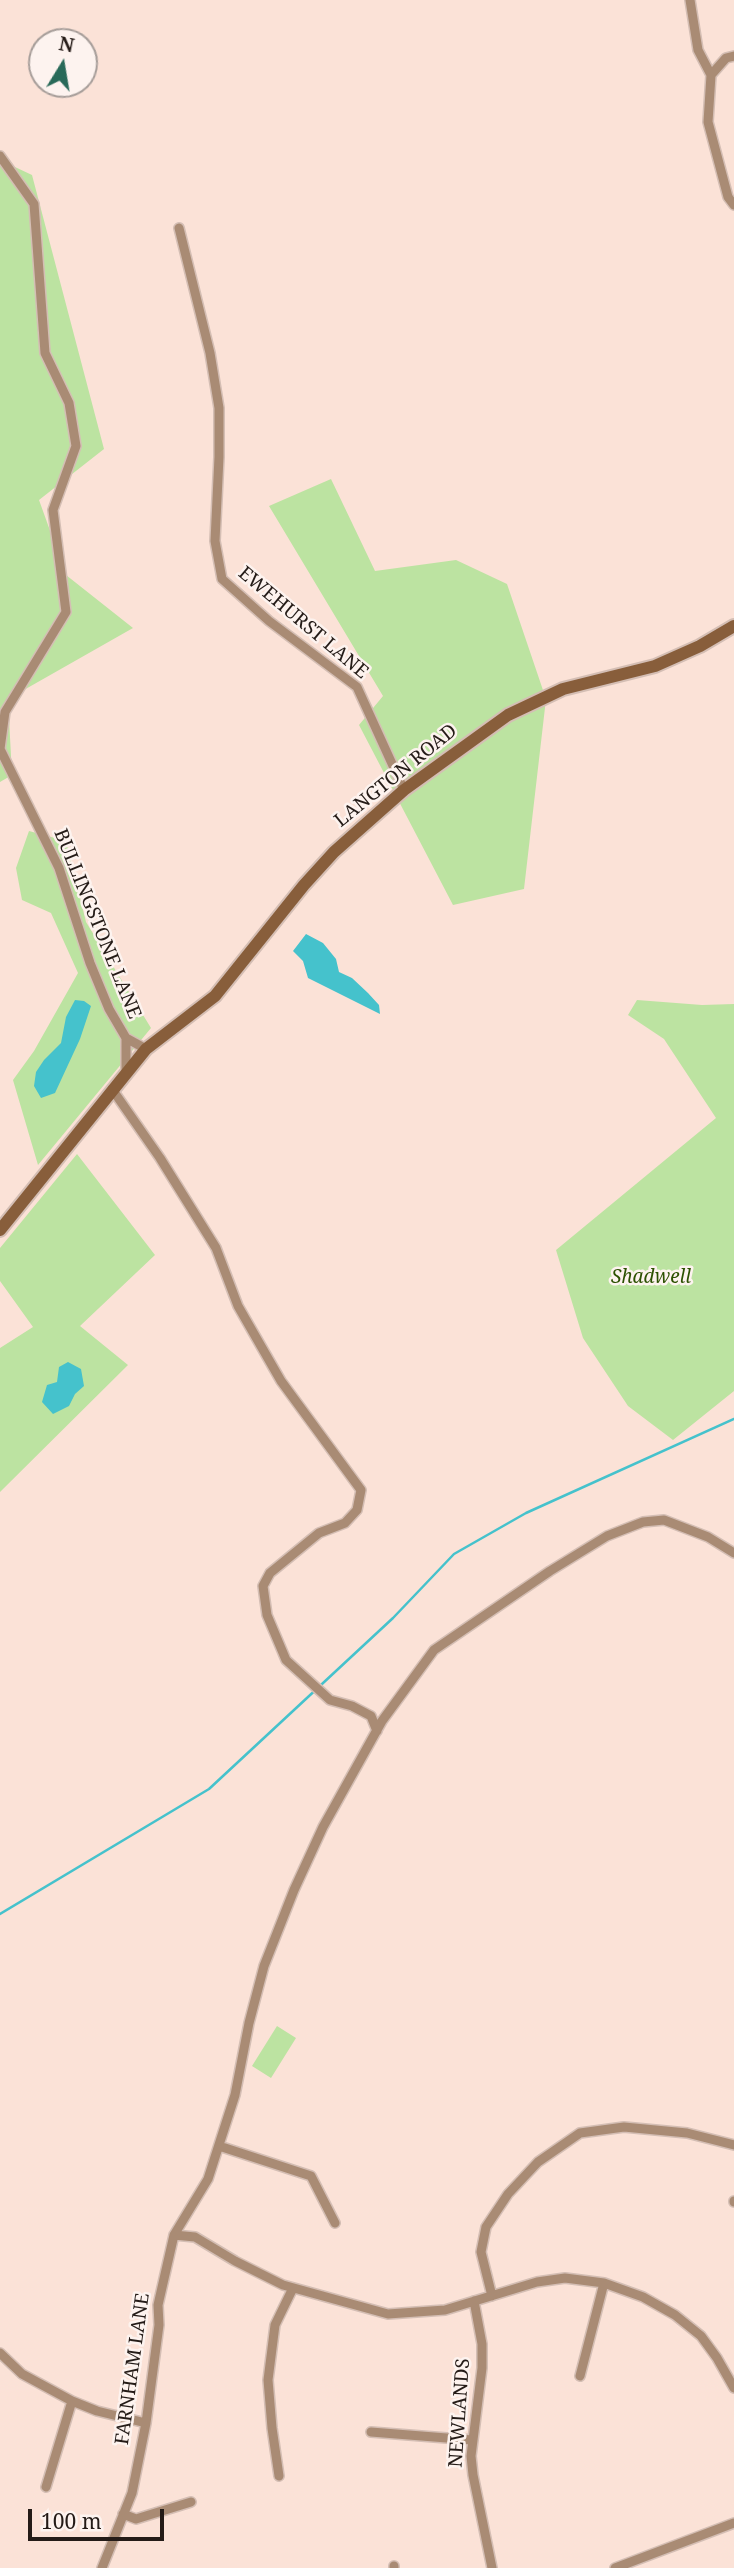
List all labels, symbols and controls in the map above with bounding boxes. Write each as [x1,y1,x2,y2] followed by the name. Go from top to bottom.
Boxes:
[28,28,98,98] north arrow
[57,30,76,59] text: N
[233,562,373,684] street label: EWEHURST LANE
[330,720,462,832] street label: LANGTON ROAD
[48,826,146,1022] street label: BULLINGSTONE LANE
[611,1267,691,1289] park label: Shadwell
[111,2292,155,2446] street label: FARNHAM LANE
[445,2357,475,2469] street label: NEWLANDS
[32,2494,168,2538] scale bar
[41,2507,102,2535] text: 100 m

